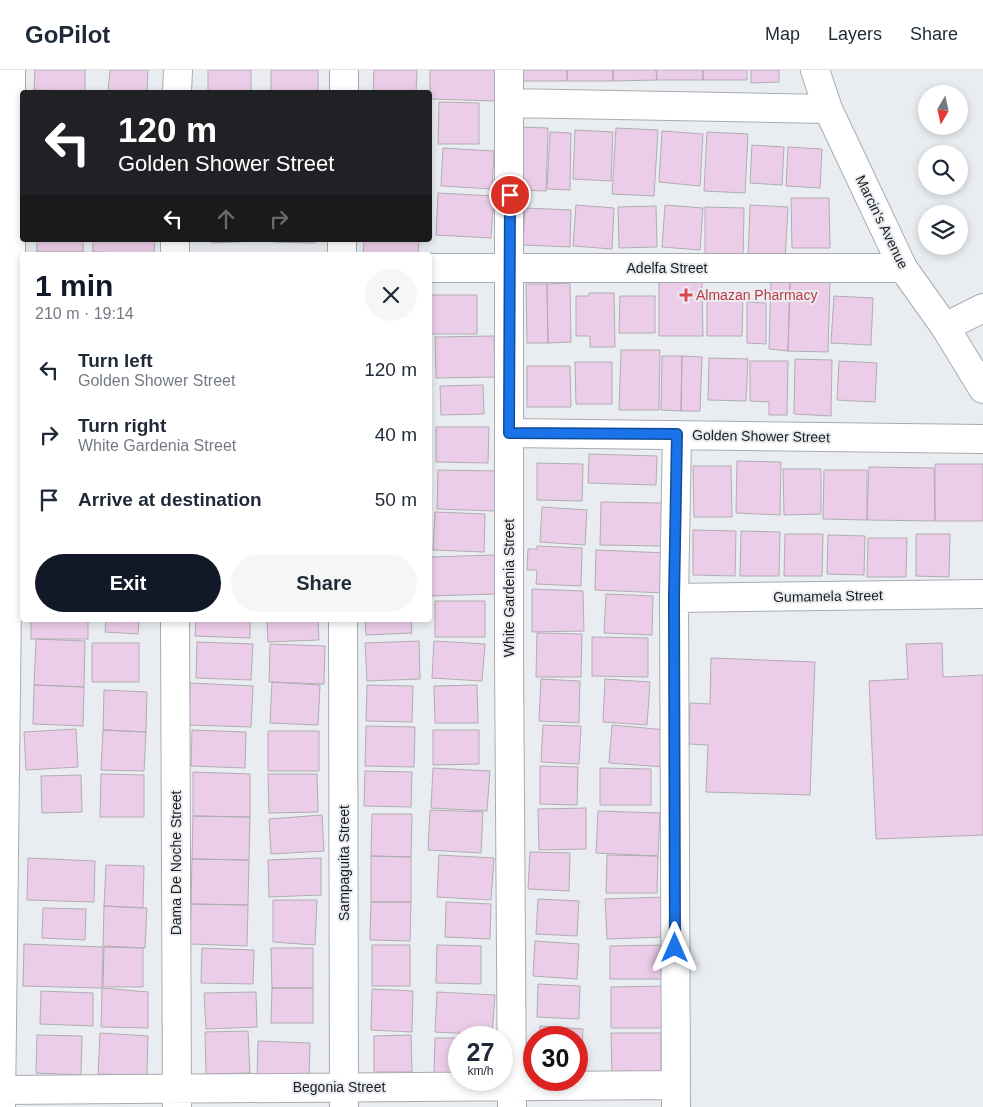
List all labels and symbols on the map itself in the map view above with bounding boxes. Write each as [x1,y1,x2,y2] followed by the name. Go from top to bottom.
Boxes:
[918,85,968,135] north arrow
[852,173,912,272] street label: Marcin's Avenue
[489,174,531,216] pin
[627,260,708,276] street label: Adelfa Street
[696,287,817,303] place label: Almazan Pharmacy
[680,289,692,301] marker: Almazan Pharmacy
[692,427,830,445] street label: Golden Shower Street
[501,519,517,657] street label: White Gardenia Street
[773,587,883,605] street label: Gumamela Street
[168,791,184,935] street label: Dama De Noche Street
[336,805,352,921] street label: Sampaguita Street
[648,921,700,973] position arrow
[523,1026,588,1091] speed limit sign: 30
[293,1079,385,1095] street label: Begonia Street

